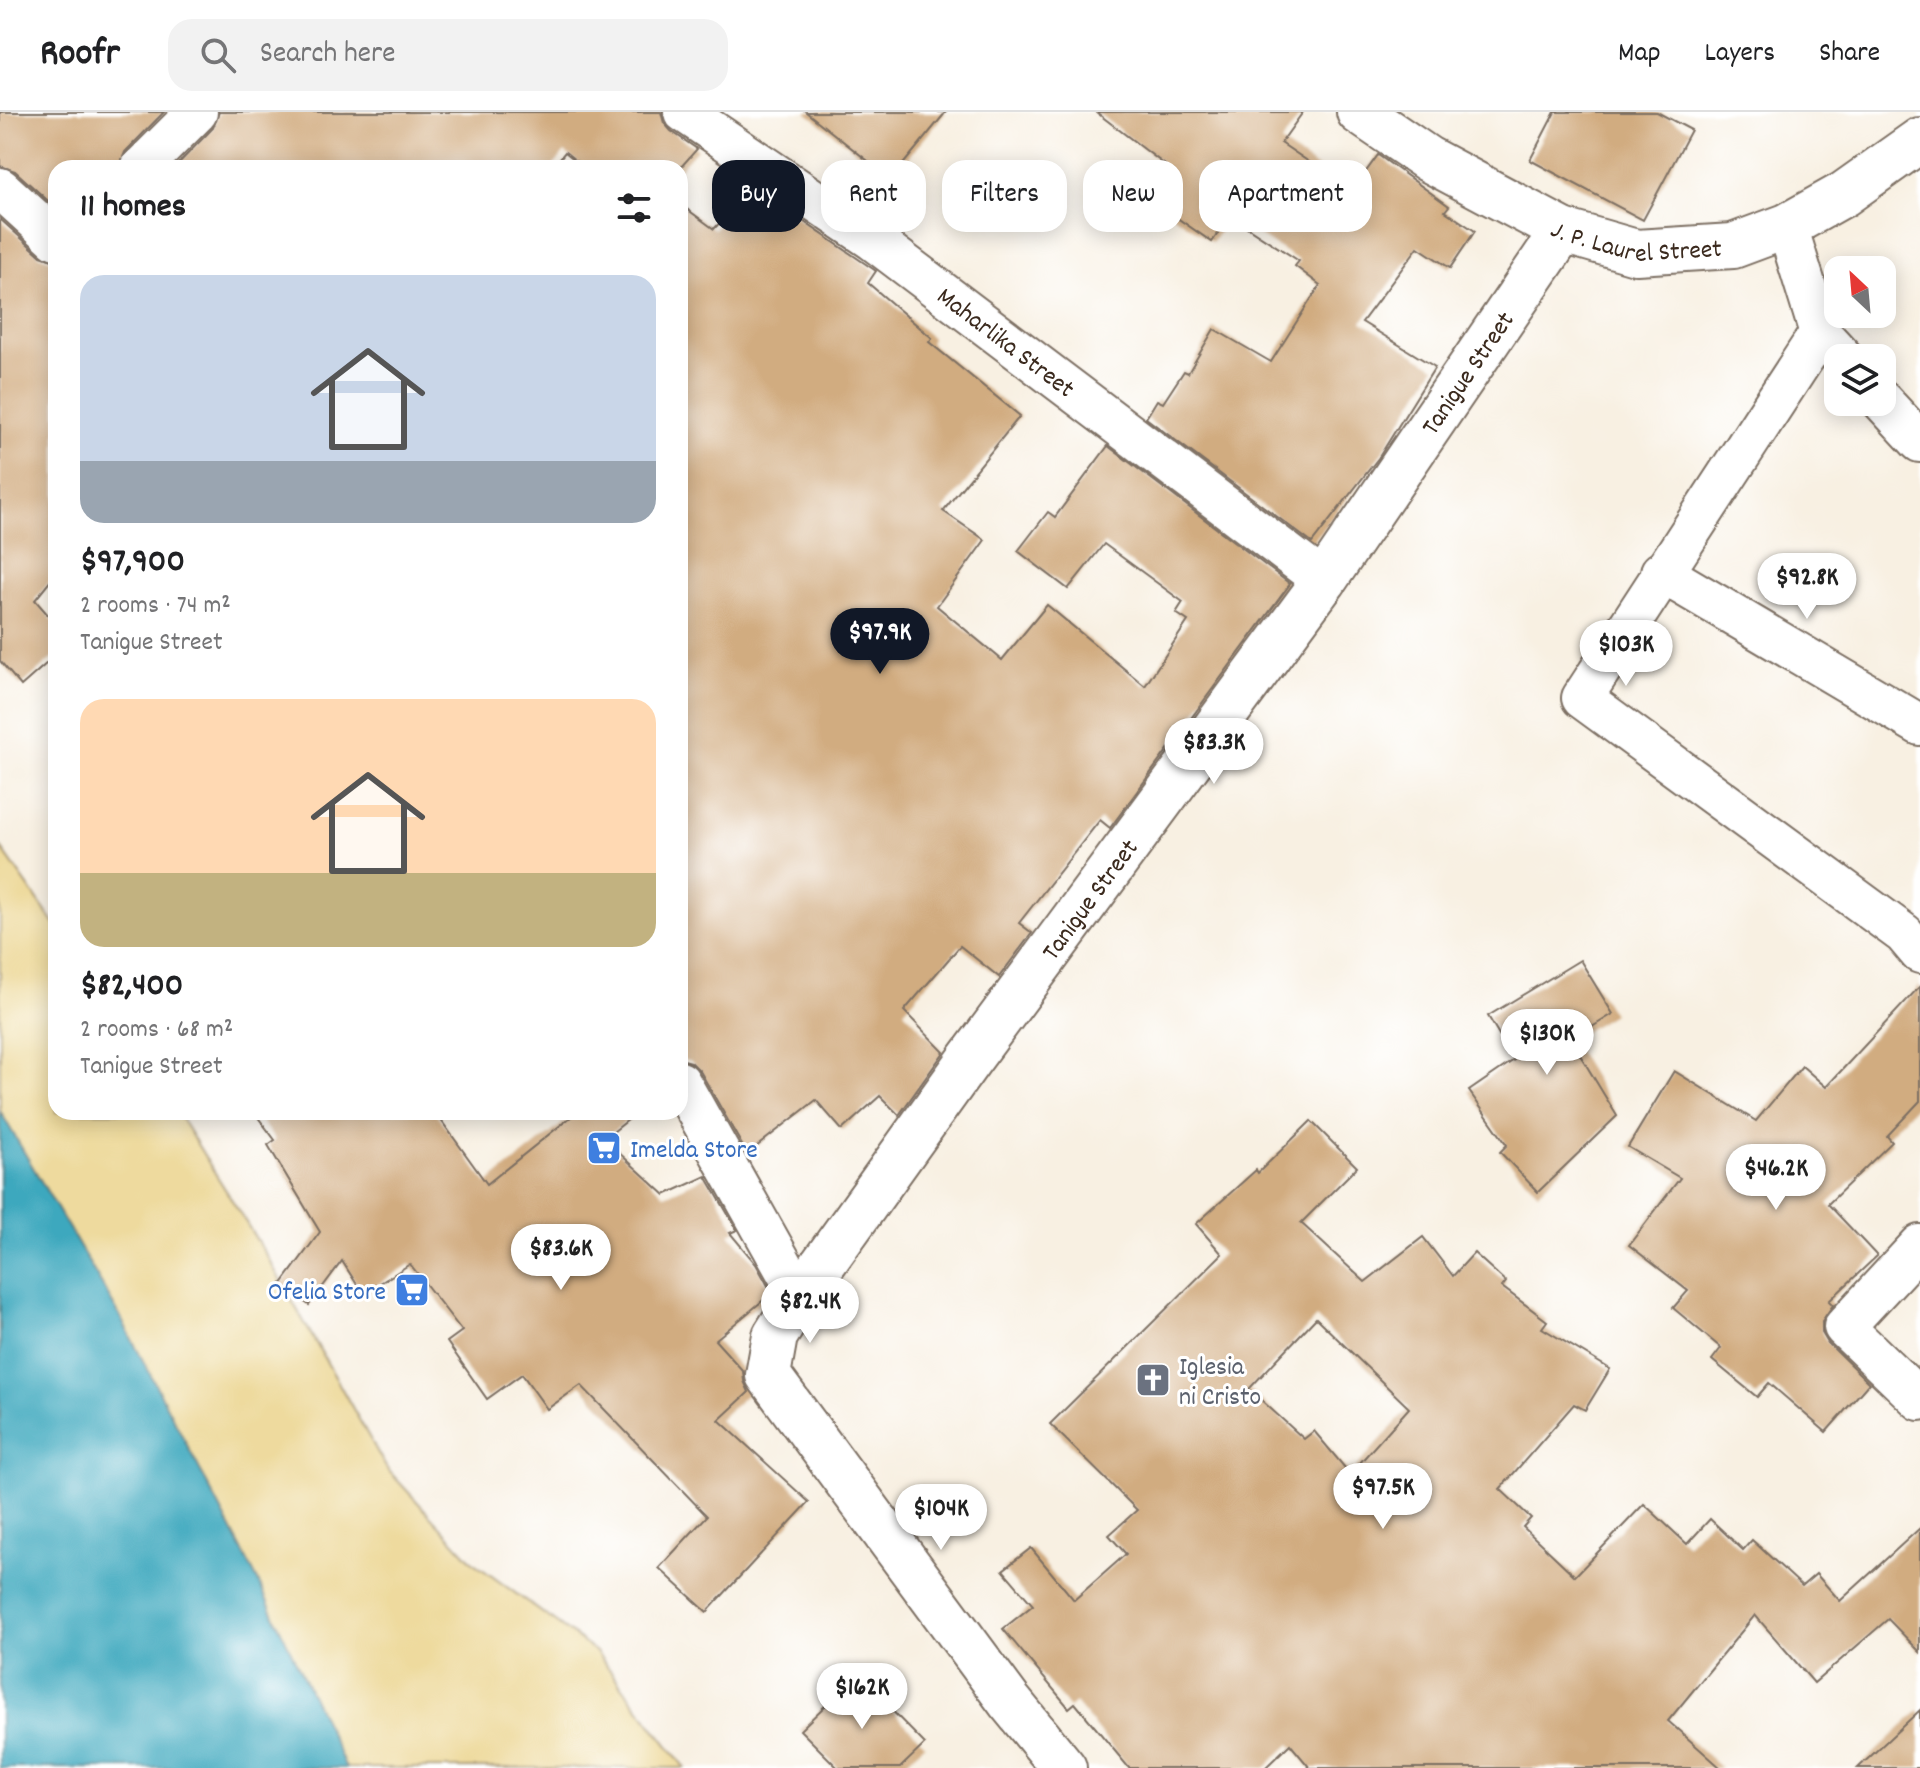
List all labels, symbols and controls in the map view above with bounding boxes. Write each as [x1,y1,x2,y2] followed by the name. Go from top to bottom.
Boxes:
[168,19,728,91] search box
[40,28,120,83] text: Roofr
[196,33,240,77] icon: search
[260,34,395,77] text: Search here
[1618,35,1661,75] text: Map
[1705,35,1775,75] text: Layers
[1819,35,1880,75] text: Share
[712,160,805,232] chip: Buy
[821,160,926,232] chip: Rent
[942,160,1067,232] chip: Filters
[1083,160,1183,232] chip: New
[1199,160,1372,232] chip: Apartment
[80,184,186,233] text: 11 homes
[612,186,656,230] icon: filters
[1543,213,1723,274] street label: J. P. Laurel Street
[1824,256,1896,328] north arrow
[1824,256,1896,416] map controls
[928,280,1082,408] street label: Maharlika Street
[1414,305,1525,444] street label: Tanigue Street
[296,327,440,471] icon: home
[1824,344,1896,416] button: layers
[80,539,185,588] text: $97,900
[1742,553,1872,621] pin: $92.8K
[1775,560,1839,597] text: $92.8K
[80,588,231,625] text: 2 rooms · 74 m²
[815,608,945,676] pin: $97.9K
[848,615,912,652] text: $97.9K
[1570,620,1682,688] pin: $103K
[80,625,223,662] text: Tanigue Street
[1598,627,1654,664] text: $103K
[1149,718,1279,786] pin: $83.3K
[1182,725,1246,762] text: $83.3K
[296,751,440,895] icon: home
[1034,832,1149,969] street label: Tanigue Street
[80,963,183,1012] text: $82,400
[1491,1009,1603,1077] pin: $130K
[80,1012,233,1049] text: 2 rooms · 68 m²
[1519,1016,1575,1053] text: $130K
[80,1049,223,1086] text: Tanigue Street
[585,1129,623,1167] supermarket icon: Imelda Store
[630,1133,758,1170] place label: Imelda Store
[1711,1144,1841,1212] pin: $46.2K
[1744,1151,1808,1188] text: $46.2K
[496,1224,626,1292] pin: $83.6K
[529,1231,593,1268] text: $83.6K
[393,1271,431,1309] supermarket icon: Ofelia Store
[268,1275,386,1312] place label: Ofelia Store
[745,1277,875,1345] pin: $82.4K
[779,1284,841,1321] text: $82.4K
[1179,1350,1261,1417] place label: Iglesia ni Cristo
[1134,1361,1172,1399] church icon: Iglesia ni Cristo
[1318,1463,1448,1531] pin: $97.5K
[1351,1470,1415,1507] text: $97.5K
[885,1484,997,1552] pin: $104K
[913,1491,969,1528] text: $104K
[806,1663,918,1731] pin: $162K
[835,1670,890,1707] text: $162K

